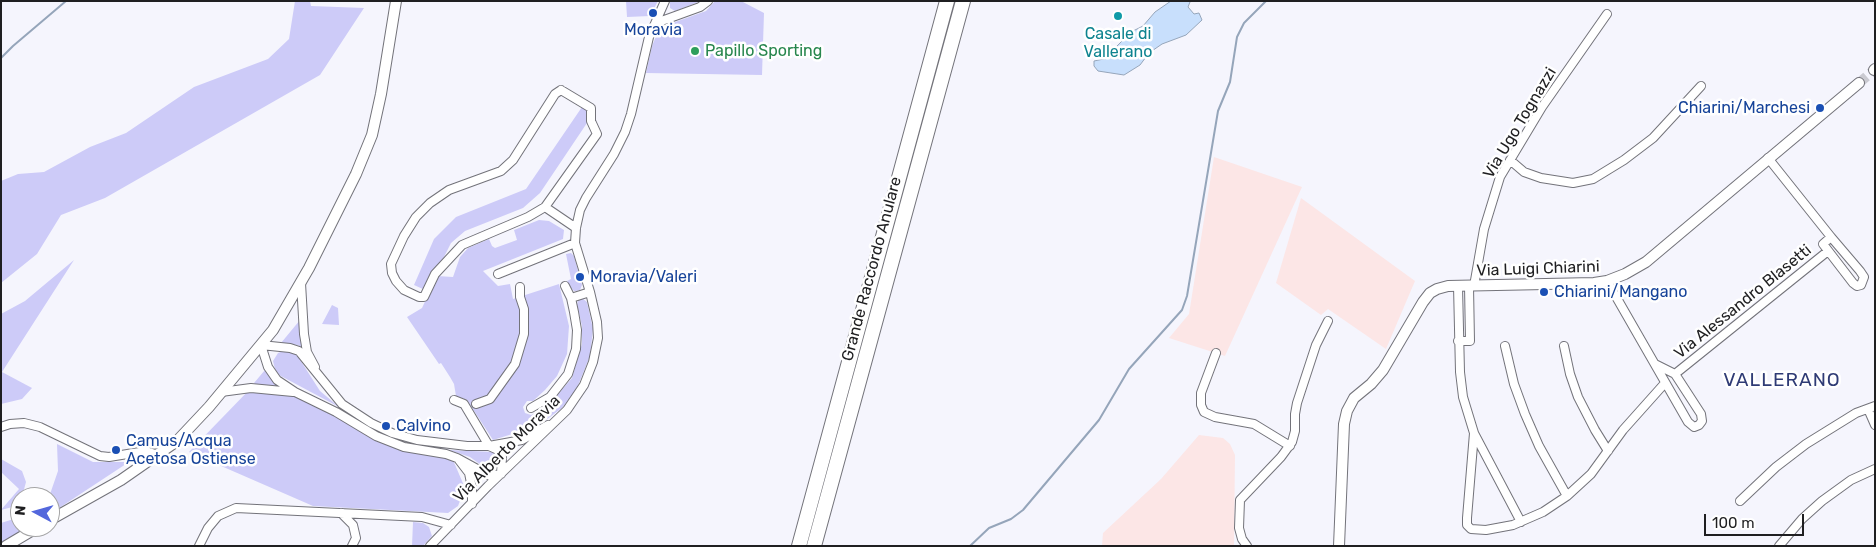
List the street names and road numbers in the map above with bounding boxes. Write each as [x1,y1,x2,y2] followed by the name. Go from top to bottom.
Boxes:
[1479,64,1561,182] street label: Via Ugo Tognazzi
[838,175,906,363] street label: Grande Raccordo Anulare
[1671,241,1815,363] street label: Via Alessandro Blasetti
[1476,257,1600,281] street label: Via Luigi Chiarini
[449,391,565,507] street label: Via Alberto Moravia

